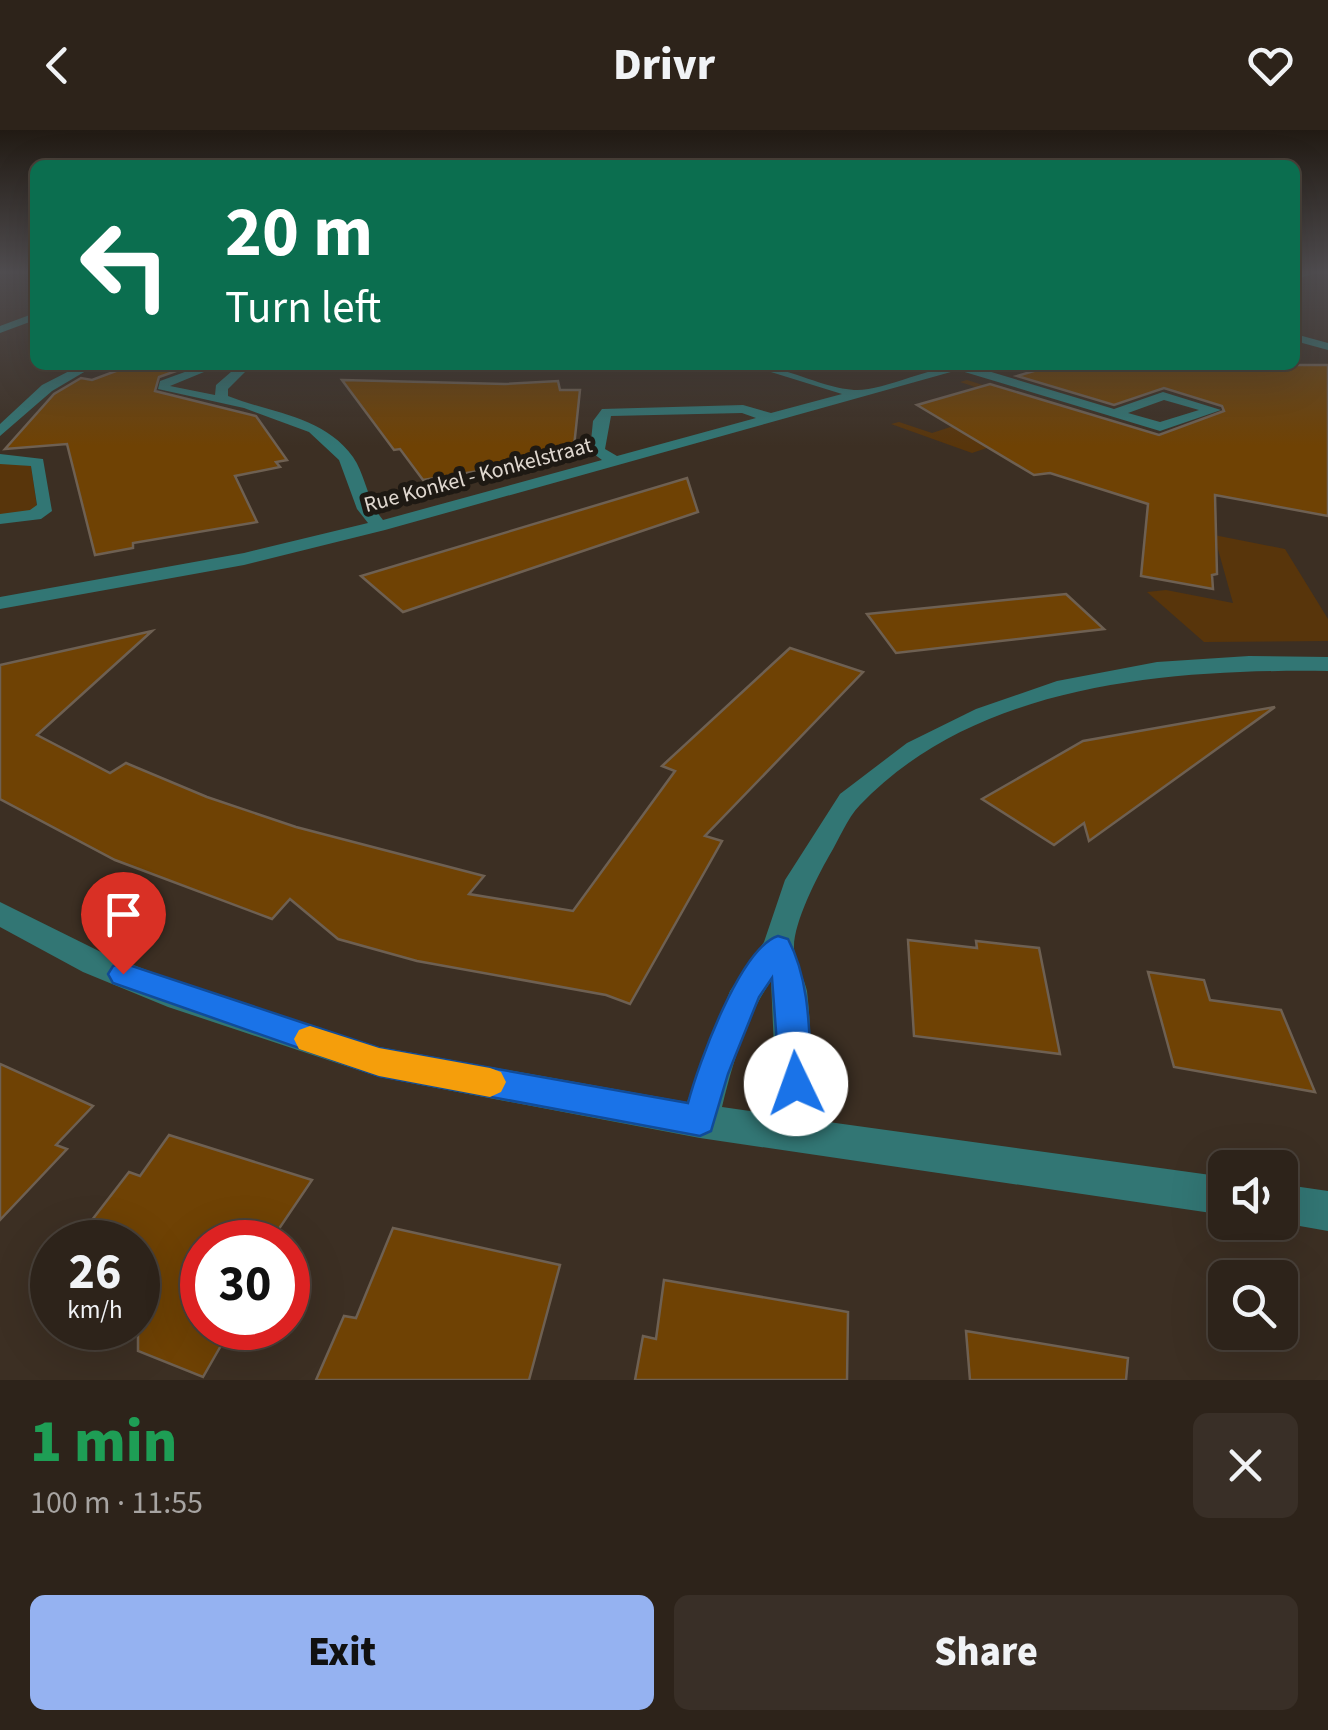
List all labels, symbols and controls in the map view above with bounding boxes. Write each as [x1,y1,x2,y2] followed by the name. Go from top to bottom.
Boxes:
[613,33,715,97] text: Drivr
[30,38,85,93] icon: back
[1243,38,1298,93] icon: heart
[225,183,373,283] text: 20 m
[60,200,190,330] icon: left
[225,276,381,340] text: Turn left
[360,429,596,521] street label: Rue Konkel - Konkelstraat
[81,872,166,975] pin
[96,887,151,942] icon: arrive
[744,1032,848,1136] position arrow
[1208,1150,1298,1350] map controls
[1208,1150,1298,1240] button: sound
[180,1220,310,1350] speed limit sign: 30
[69,1237,121,1308] text: 26
[1208,1260,1298,1350] button: search
[67,1292,123,1328] text: km/h
[30,1400,177,1485] text: 1 min
[1193,1413,1298,1518] button: close
[30,1480,203,1526] text: 100 m · 11:55
[30,1595,654,1710] button: Exit
[674,1595,1298,1710] button: Share

